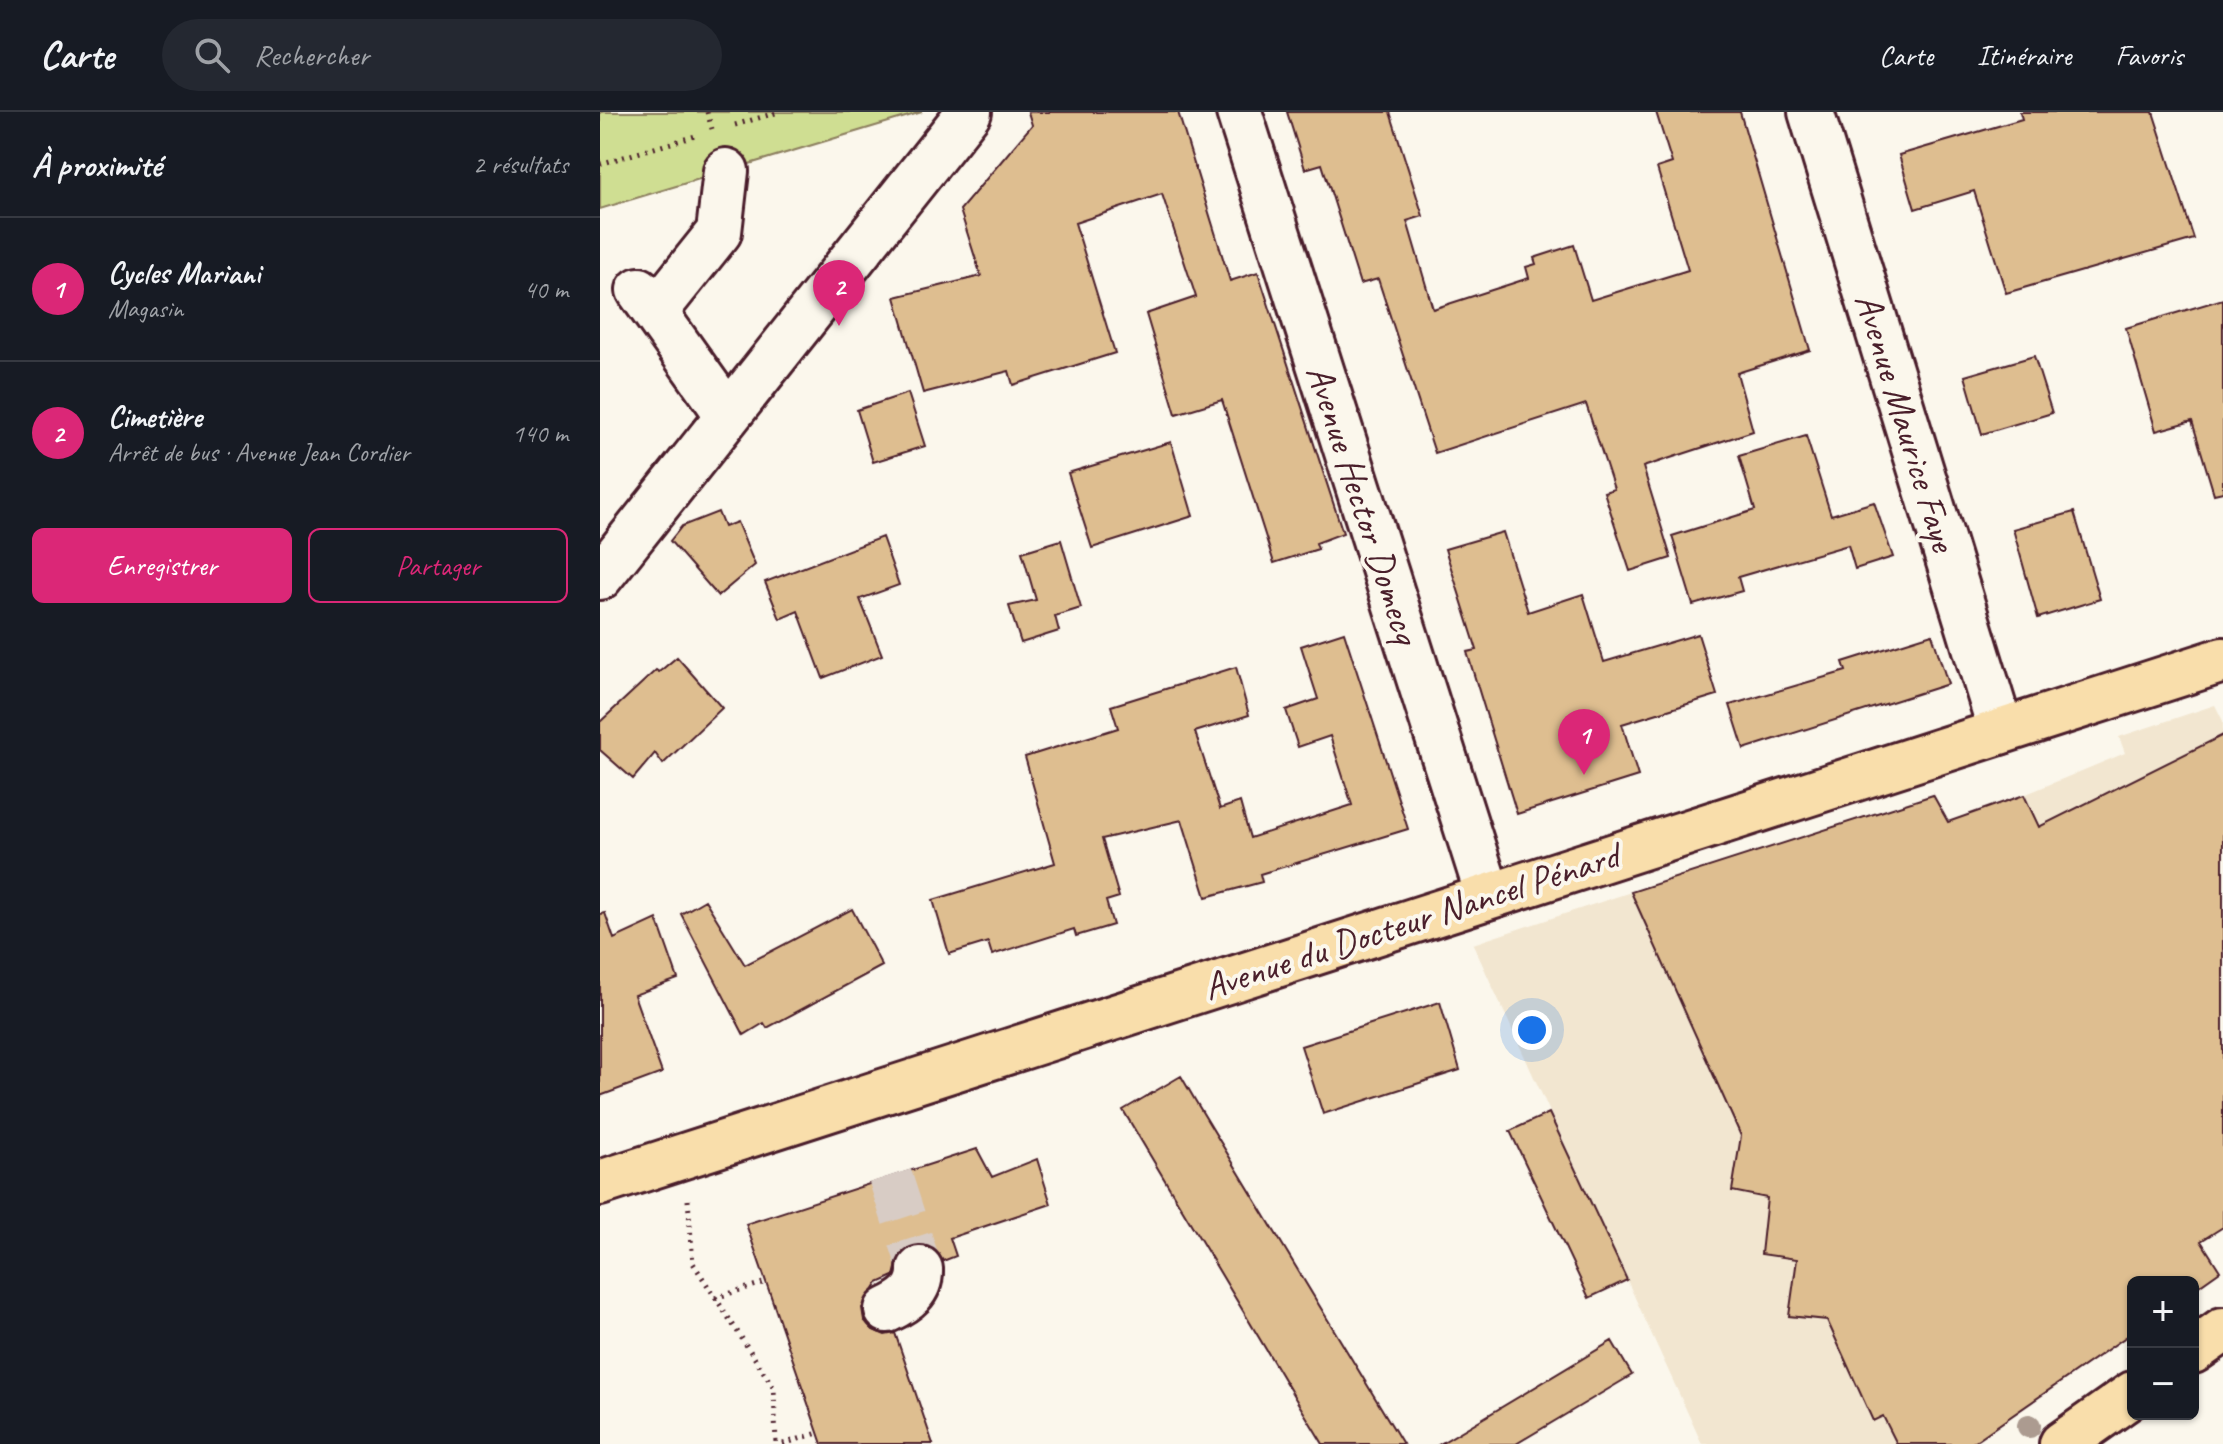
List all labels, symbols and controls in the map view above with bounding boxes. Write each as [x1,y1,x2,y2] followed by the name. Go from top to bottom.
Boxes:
[162,19,722,91] search box
[40,32,114,79] text: Carte
[190,33,234,77] icon: search
[254,36,369,74] text: Rechercher
[1879,38,1933,73] text: Carte
[1977,38,2071,73] text: Itinéraire
[2115,38,2183,73] text: Favoris
[32,143,161,186] text: À proximité
[473,148,568,181] text: 2 résultats
[108,254,260,292] text: Cycles Mariani
[813,260,865,326] pin: 2
[52,273,64,306] text: 1
[524,273,568,306] text: 40 m
[1845,288,1968,559] street label: Avenue Maurice Faye
[108,292,183,325] text: Magasin
[1296,359,1431,653] street label: Avenue Hector Domecq
[108,398,202,436] text: Cimetière
[52,417,64,450] text: 2
[512,417,568,450] text: 140 m
[108,436,410,469] text: Arrêt de bus · Avenue Jean Cordier
[32,528,292,603] button: Enregistrer
[308,528,568,603] button: Partager
[1558,709,1610,775] pin: 1
[1197,830,1630,1010] street label: Avenue du Docteur Nancel Pénard
[1512,1010,1552,1050] your location
[2127,1276,2199,1420] map controls
[2127,1276,2199,1348] button: +
[2127,1348,2199,1420] button: −

